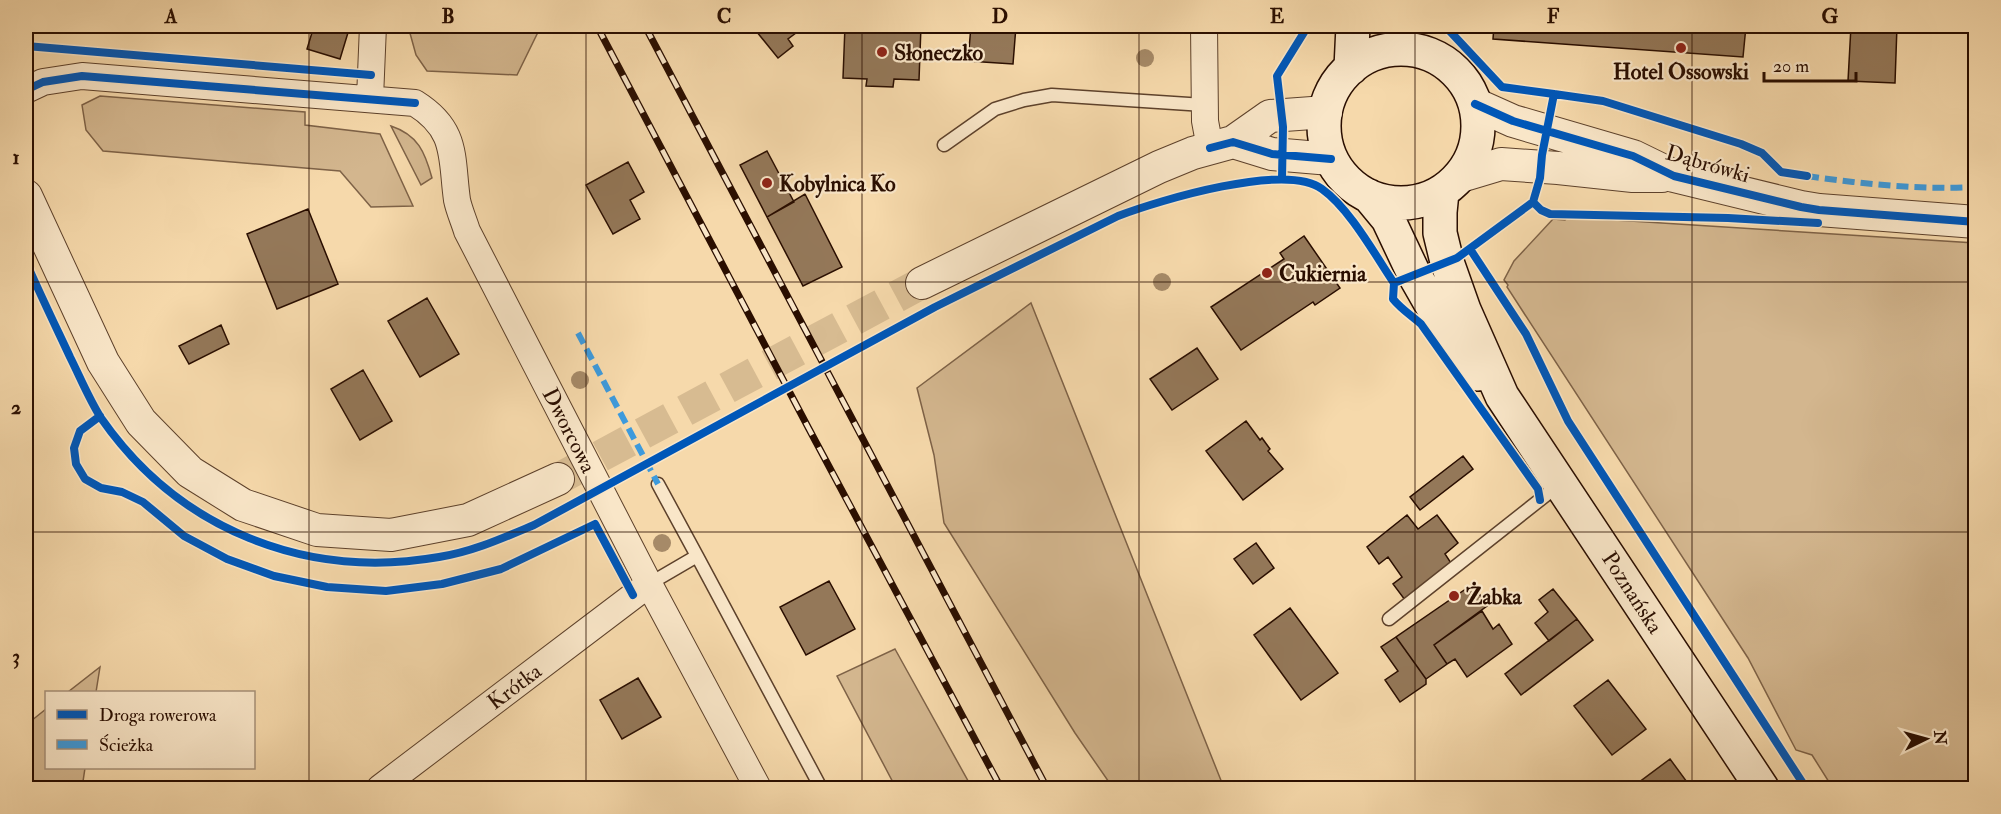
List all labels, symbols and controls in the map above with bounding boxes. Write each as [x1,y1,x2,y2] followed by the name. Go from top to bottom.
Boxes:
[164,4,178,29] text: A
[441,4,455,29] text: B
[717,4,731,29] text: C
[992,4,1008,29] text: D
[1270,4,1285,29] text: E
[1547,4,1560,29] text: F
[1822,4,1839,29] text: G
[894,39,984,67] place label: Słoneczko
[1674,41,1688,55] marker: Hotel Ossowski
[875,45,889,59] marker: Słoneczko
[1764,45,1856,83] scale bar
[1773,55,1809,78] text: 20 m
[1613,58,1749,86] place label: Hotel Ossowski
[1662,139,1753,189] street label: Dąbrówki
[12,145,20,170] text: 1
[779,170,896,199] place label: Kobylnica Ko
[760,176,774,190] marker: Kobylnica Ko
[1279,260,1367,288] place label: Cukiernia
[1260,266,1274,280] marker: Cukiernia
[536,383,603,479] street label: Dworcowa
[11,395,21,420] text: 2
[1595,546,1670,640] street label: Poznańska
[1466,581,1523,611] place label: Żabka
[1447,589,1461,603] marker: Żabka
[12,644,20,669] text: 3
[482,657,548,716] street label: Krótka
[45,691,255,769] legend
[99,704,217,727] text: Droga rowerowa
[1896,709,1956,769] north arrow
[1929,729,1951,746] text: N
[99,734,154,757] text: Ścieżka

